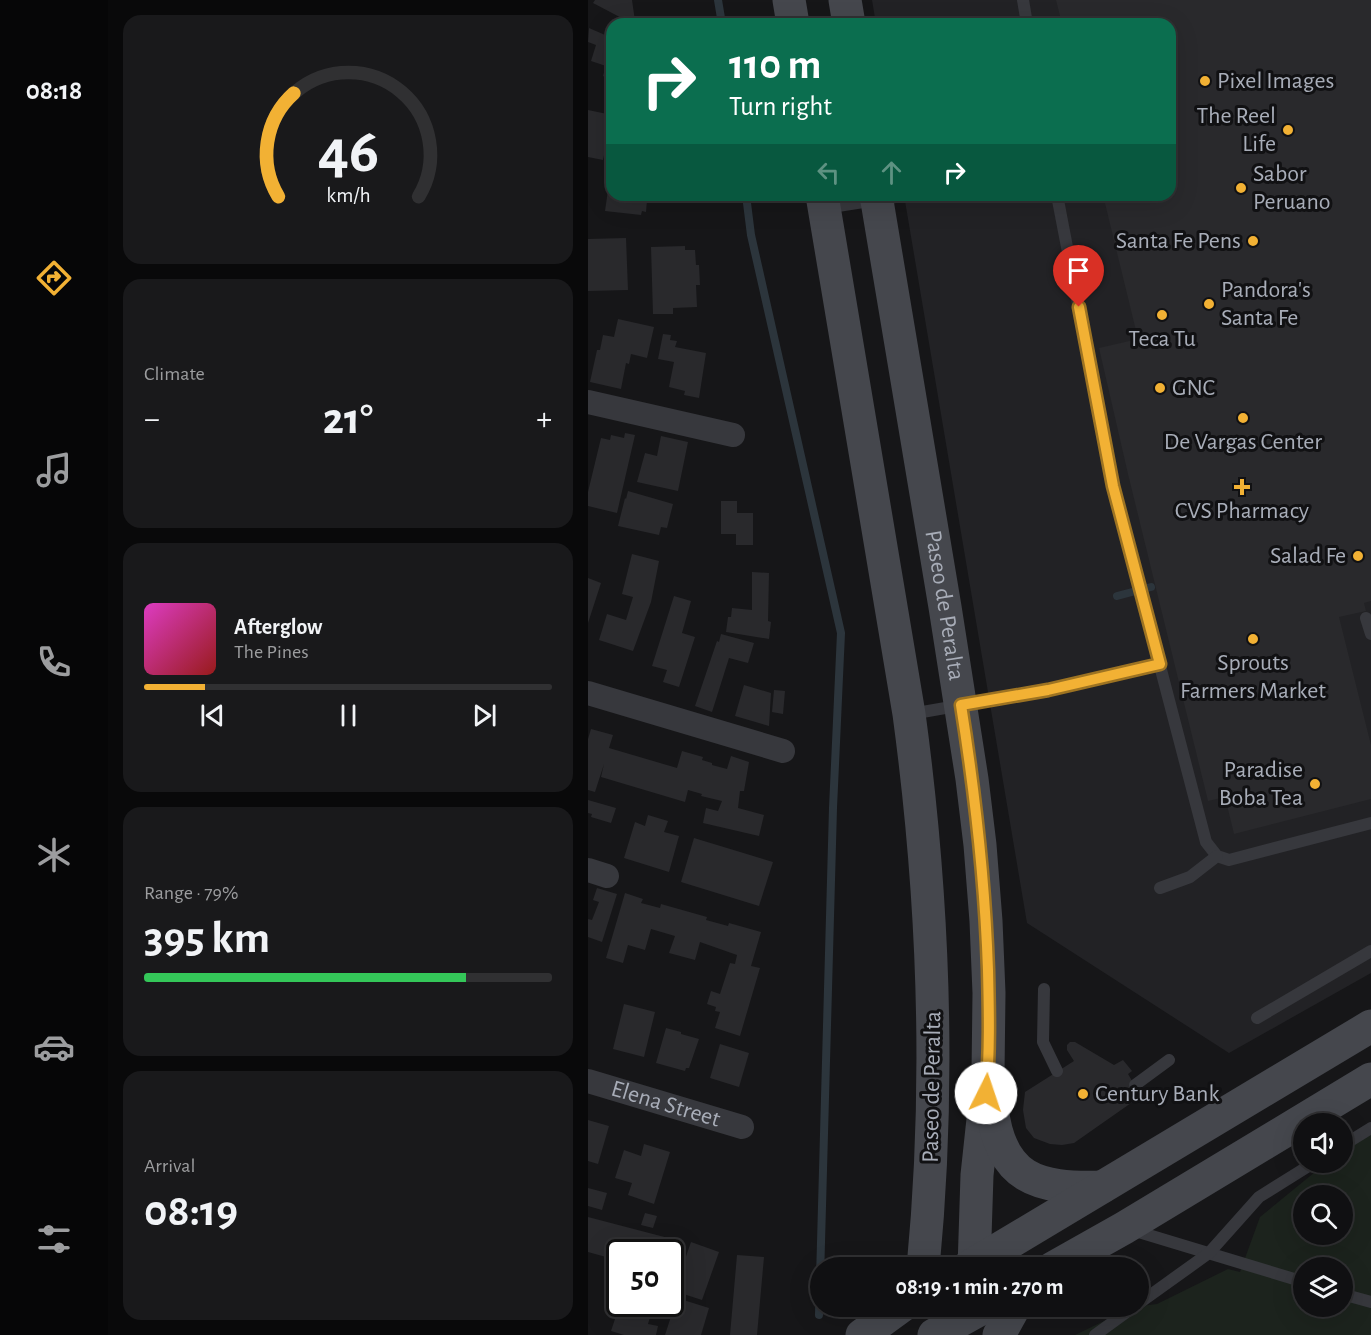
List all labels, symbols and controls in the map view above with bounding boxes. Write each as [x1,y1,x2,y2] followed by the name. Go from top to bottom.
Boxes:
[630,42,708,120] icon: right
[729,44,821,86] text: 110 m
[1217,69,1334,93] place label: Pixel Images
[1198,74,1212,88] marker: Pixel Images
[26,77,82,104] text: 08:18
[729,93,832,120] text: Turn right
[1196,104,1276,156] place label: The Reel Life
[317,121,379,183] text: 46
[1281,123,1295,137] marker: The Reel Life
[812,156,845,189] icon: left
[875,156,908,189] icon: ahead
[938,156,971,189] icon: right
[1253,162,1331,214] place label: Sabor Peruano
[1234,181,1248,195] marker: Sabor Peruano
[326,185,370,206] text: km/h
[1116,229,1241,253] place label: Santa Fe Pens
[1246,234,1260,248] marker: Santa Fe Pens
[1053,245,1104,307] pin
[1062,254,1095,287] icon: arrive
[33,257,75,299] icon: directions
[1221,278,1311,330] place label: Pandora's Santa Fe
[1202,297,1216,311] marker: Pandora's Santa Fe
[1155,308,1169,322] marker: Teca Tu
[1128,327,1196,351] place label: Teca Tu
[144,364,205,384] text: Climate
[1172,376,1215,400] place label: GNC
[1153,381,1167,395] marker: GNC
[323,397,373,442] text: 21°
[144,403,160,436] text: −
[536,403,552,436] text: +
[1236,411,1250,425] marker: De Vargas Center
[1164,430,1322,454] place label: De Vargas Center
[33,449,75,491] icon: music
[1235,480,1249,494] marker: CVS Pharmacy
[1175,499,1309,523] place label: CVS Pharmacy
[920,528,968,682] street label: Paseo de Peralta
[1270,544,1346,568] place label: Salad Fe
[1351,549,1365,563] marker: Salad Fe
[234,616,322,638] text: Afterglow
[1246,632,1260,646] marker: Sprouts Farmers Market
[33,641,75,683] icon: phone
[234,642,309,662] text: The Pines
[1180,651,1326,703] place label: Sprouts Farmers Market
[196,699,229,732] icon: previous
[332,699,365,732] icon: pause
[468,699,501,732] icon: next
[1219,758,1303,810] place label: Paradise Boba Tea
[1308,777,1322,791] marker: Paradise Boba Tea
[33,834,75,876] icon: climate
[144,883,238,903] text: Range · 79%
[144,916,270,961] text: 395 km
[919,1011,945,1163] street label: Paseo de Peralta
[33,1026,75,1068] icon: car
[954,1061,1018,1125] position arrow
[608,1077,723,1132] street label: Elena Street
[1095,1082,1219,1106] place label: Century Bank
[1076,1087,1090,1101] marker: Century Bank
[1293,1113,1353,1317] map controls
[1293,1113,1353,1173] button: sound
[144,1156,195,1176] text: Arrival
[1293,1185,1353,1245] button: search
[144,1189,238,1234] text: 08:19
[33,1218,75,1260] icon: filters
[606,1239,684,1317] speed limit sign: 50
[1293,1257,1353,1317] button: layers
[895,1276,1064,1298] text: 08:19 · 1 min · 270 m

